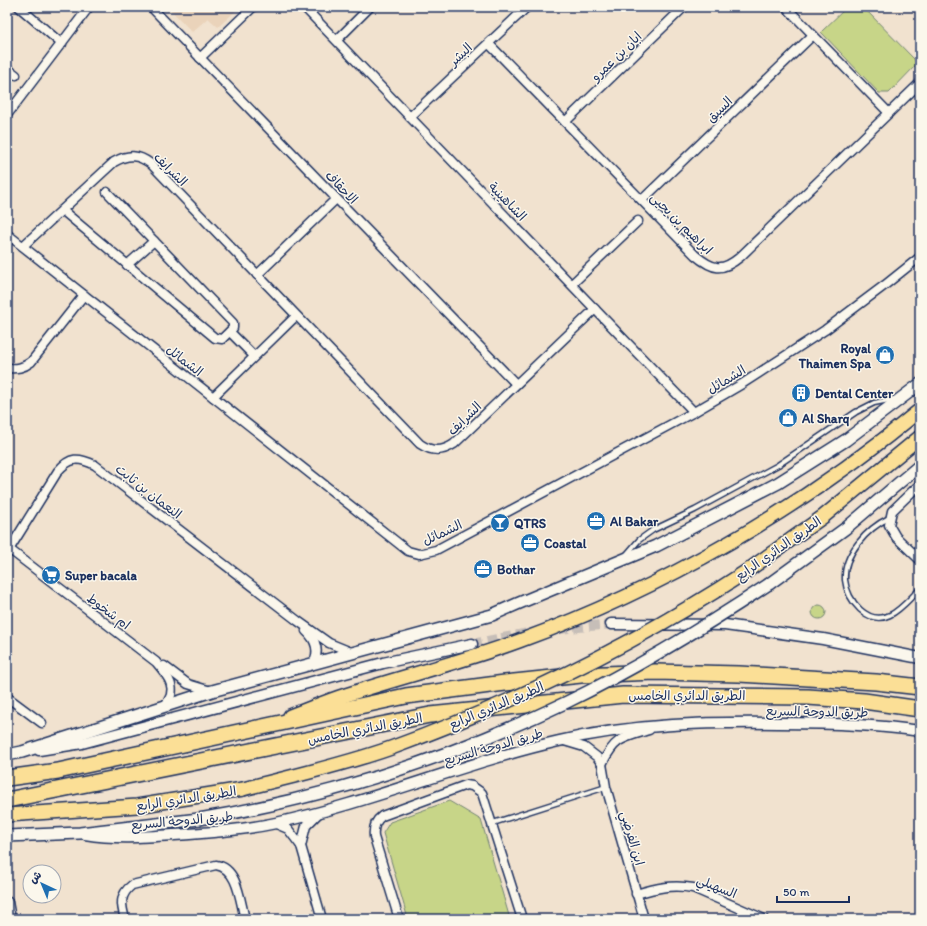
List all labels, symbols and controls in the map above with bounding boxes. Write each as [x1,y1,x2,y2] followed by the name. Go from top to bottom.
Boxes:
[587,29,645,86] street label: ابان بن عمرو
[445,40,476,70] street label: البشر
[703,93,736,126] street label: السيق
[150,149,191,190] street label: الشرايف
[322,168,361,207] street label: الاحقاف
[485,179,530,225] street label: الشاهينية
[645,189,716,260] street label: ابراهيم بن يحيى
[798,341,871,372] place label: Royal Thaimen Spa
[163,342,206,379] street label: الشمائل
[874,344,896,366] shop icon: Royal Thaimen Spa
[704,362,748,397] street label: الشمائل
[790,382,812,404] building icon: Dental Center
[815,386,894,401] place label: Dental Center
[444,399,485,439] street label: الشرايف
[777,407,799,429] shop icon: Al Sharq
[801,411,850,427] place label: Al Sharq
[112,461,185,523] street label: النعمان بن ثابت
[585,510,607,532] office icon: Al Bakar
[489,512,511,534] bar icon: QTRS
[732,513,826,586] street label: الطريق الدائري الرابع
[609,514,659,529] place label: Al Bakar
[514,516,547,531] place label: QTRS
[420,517,464,548] street label: الشمائل
[519,532,541,554] office icon: Coastal
[544,536,587,551] place label: Coastal
[472,558,494,580] office icon: Bothar
[497,562,536,577] place label: Bothar
[40,564,62,586] supermarket icon: Super bacala
[65,568,137,584] place label: Super bacala
[82,590,133,635] street label: ام شخوط
[447,679,547,735] street label: الطريق الدائري الرابع
[629,688,745,705] street label: الطريق الدائري الخامس
[766,703,868,723] street label: طريق الدوحة السريع
[306,710,424,749] street label: الطريق الدائري الخامس
[442,725,545,771] street label: طريق الدوحة السريع
[135,783,238,817] street label: الطريق الدائري الرابع
[130,809,234,835] street label: طريق الدوحة السريع
[614,809,647,868] street label: ابن الفرضي
[22,864,62,904] north arrow
[27,868,44,886] text: ش
[693,872,739,905] street label: السهيلي
[777,878,849,904] scale bar
[783,885,809,899] text: 50 m

